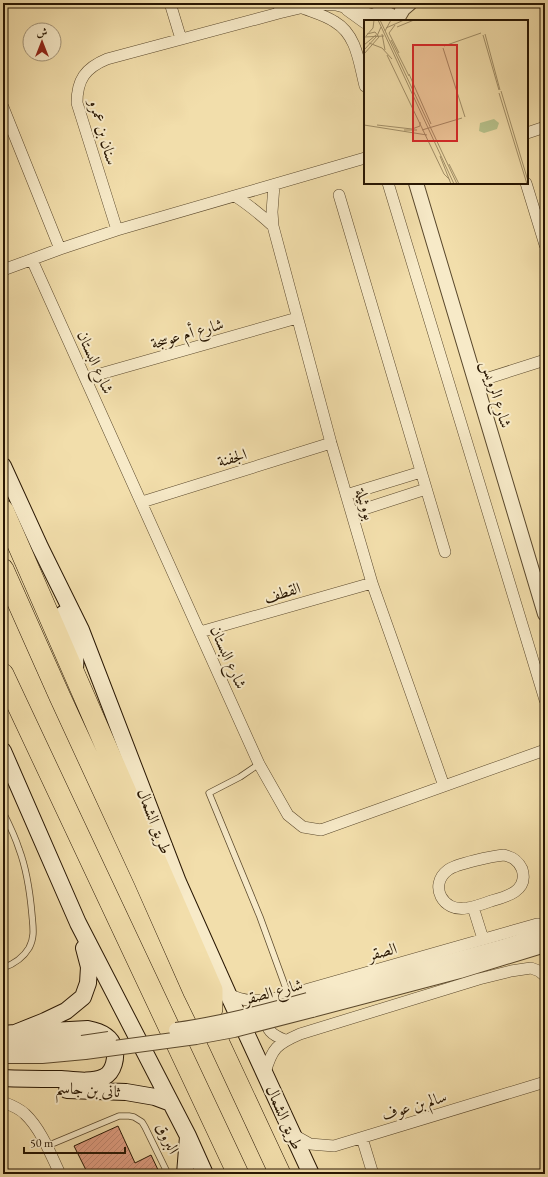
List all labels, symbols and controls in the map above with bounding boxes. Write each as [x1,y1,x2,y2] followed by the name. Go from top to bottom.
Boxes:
[364,20,528,184] inset map
[22,22,62,62] north arrow
[37,25,48,39] text: ش
[84,95,123,167] street label: سنان بن عمرو
[148,312,227,358] street label: شارع أم عوسجة
[70,327,119,398] street label: شارع البستان
[473,358,517,431] street label: شارع الرويس
[215,443,249,472] street label: الجفنة
[350,485,380,523] street label: بووثيلة
[261,577,303,608] street label: القطف
[203,622,252,693] street label: شارع البستان
[132,785,177,857] street label: طريق الشمال
[363,937,399,966] street label: الصقر
[239,974,306,1013] street label: شارع الصقر
[55,1077,122,1108] street label: ثانى بن جاسم
[261,1082,308,1153] street label: طريق الشمال
[379,1086,450,1129] street label: سالم بن عوف
[151,1119,184,1157] street label: البروق
[24,1129,125,1155] scale bar
[30,1135,54,1151] text: 50 m

